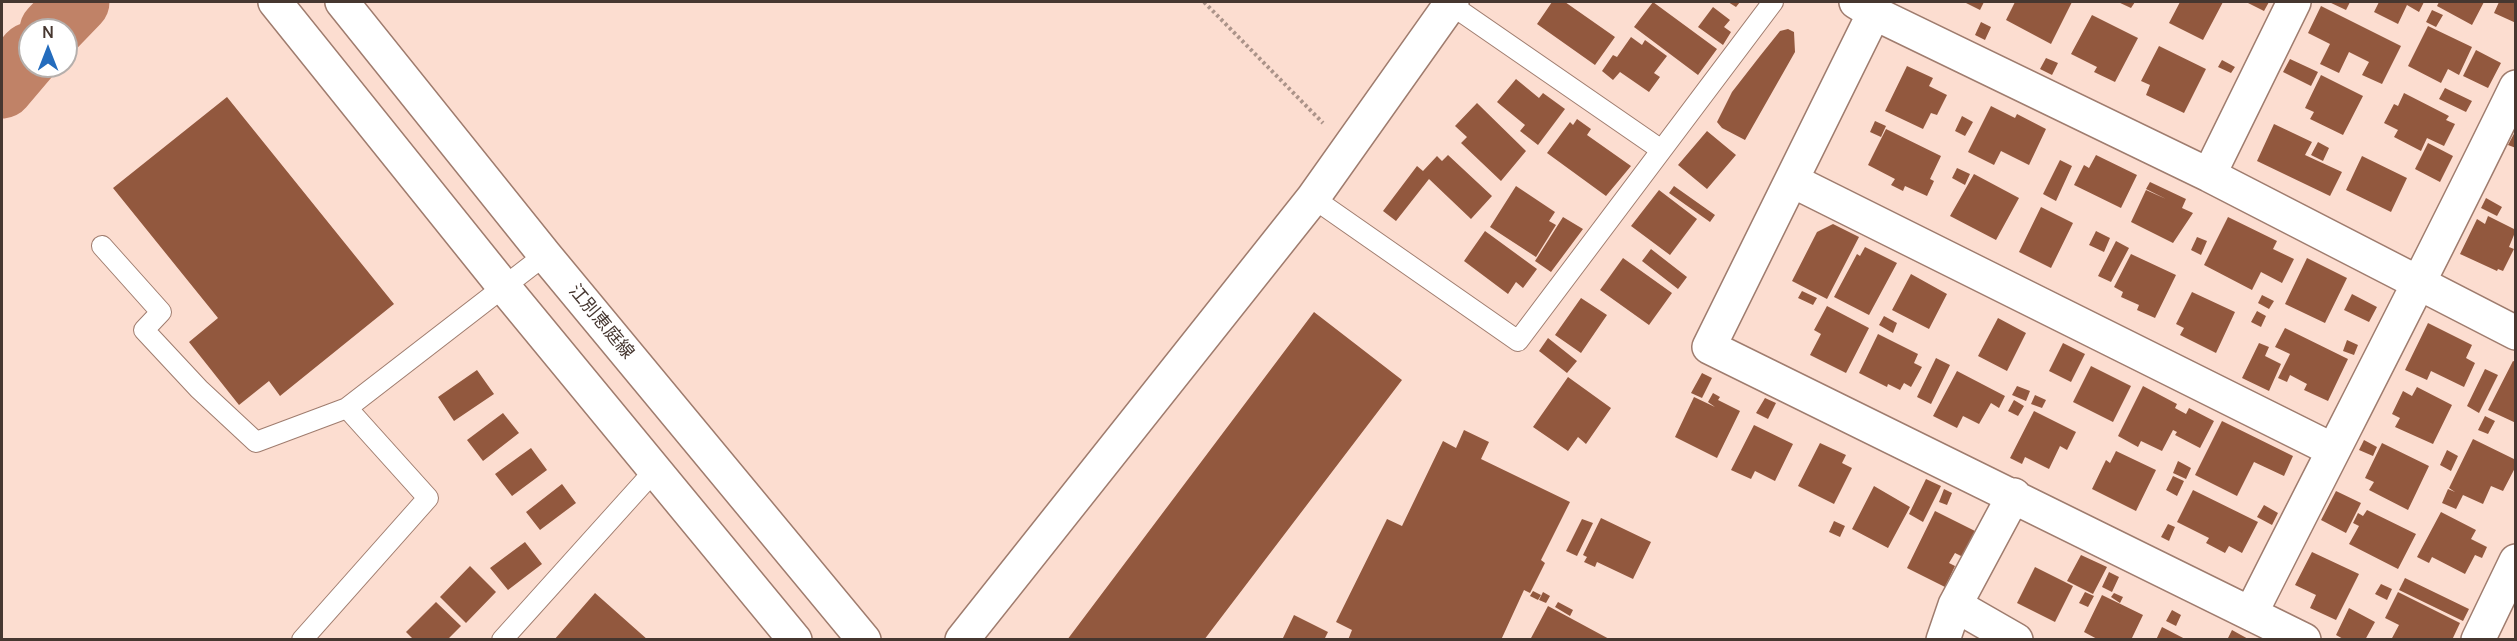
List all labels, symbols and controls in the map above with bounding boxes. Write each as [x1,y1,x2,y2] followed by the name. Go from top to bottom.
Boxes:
[18,18,78,78] north arrow
[42,21,54,43] text: N
[564,281,638,363] street label: 江別恵庭線

